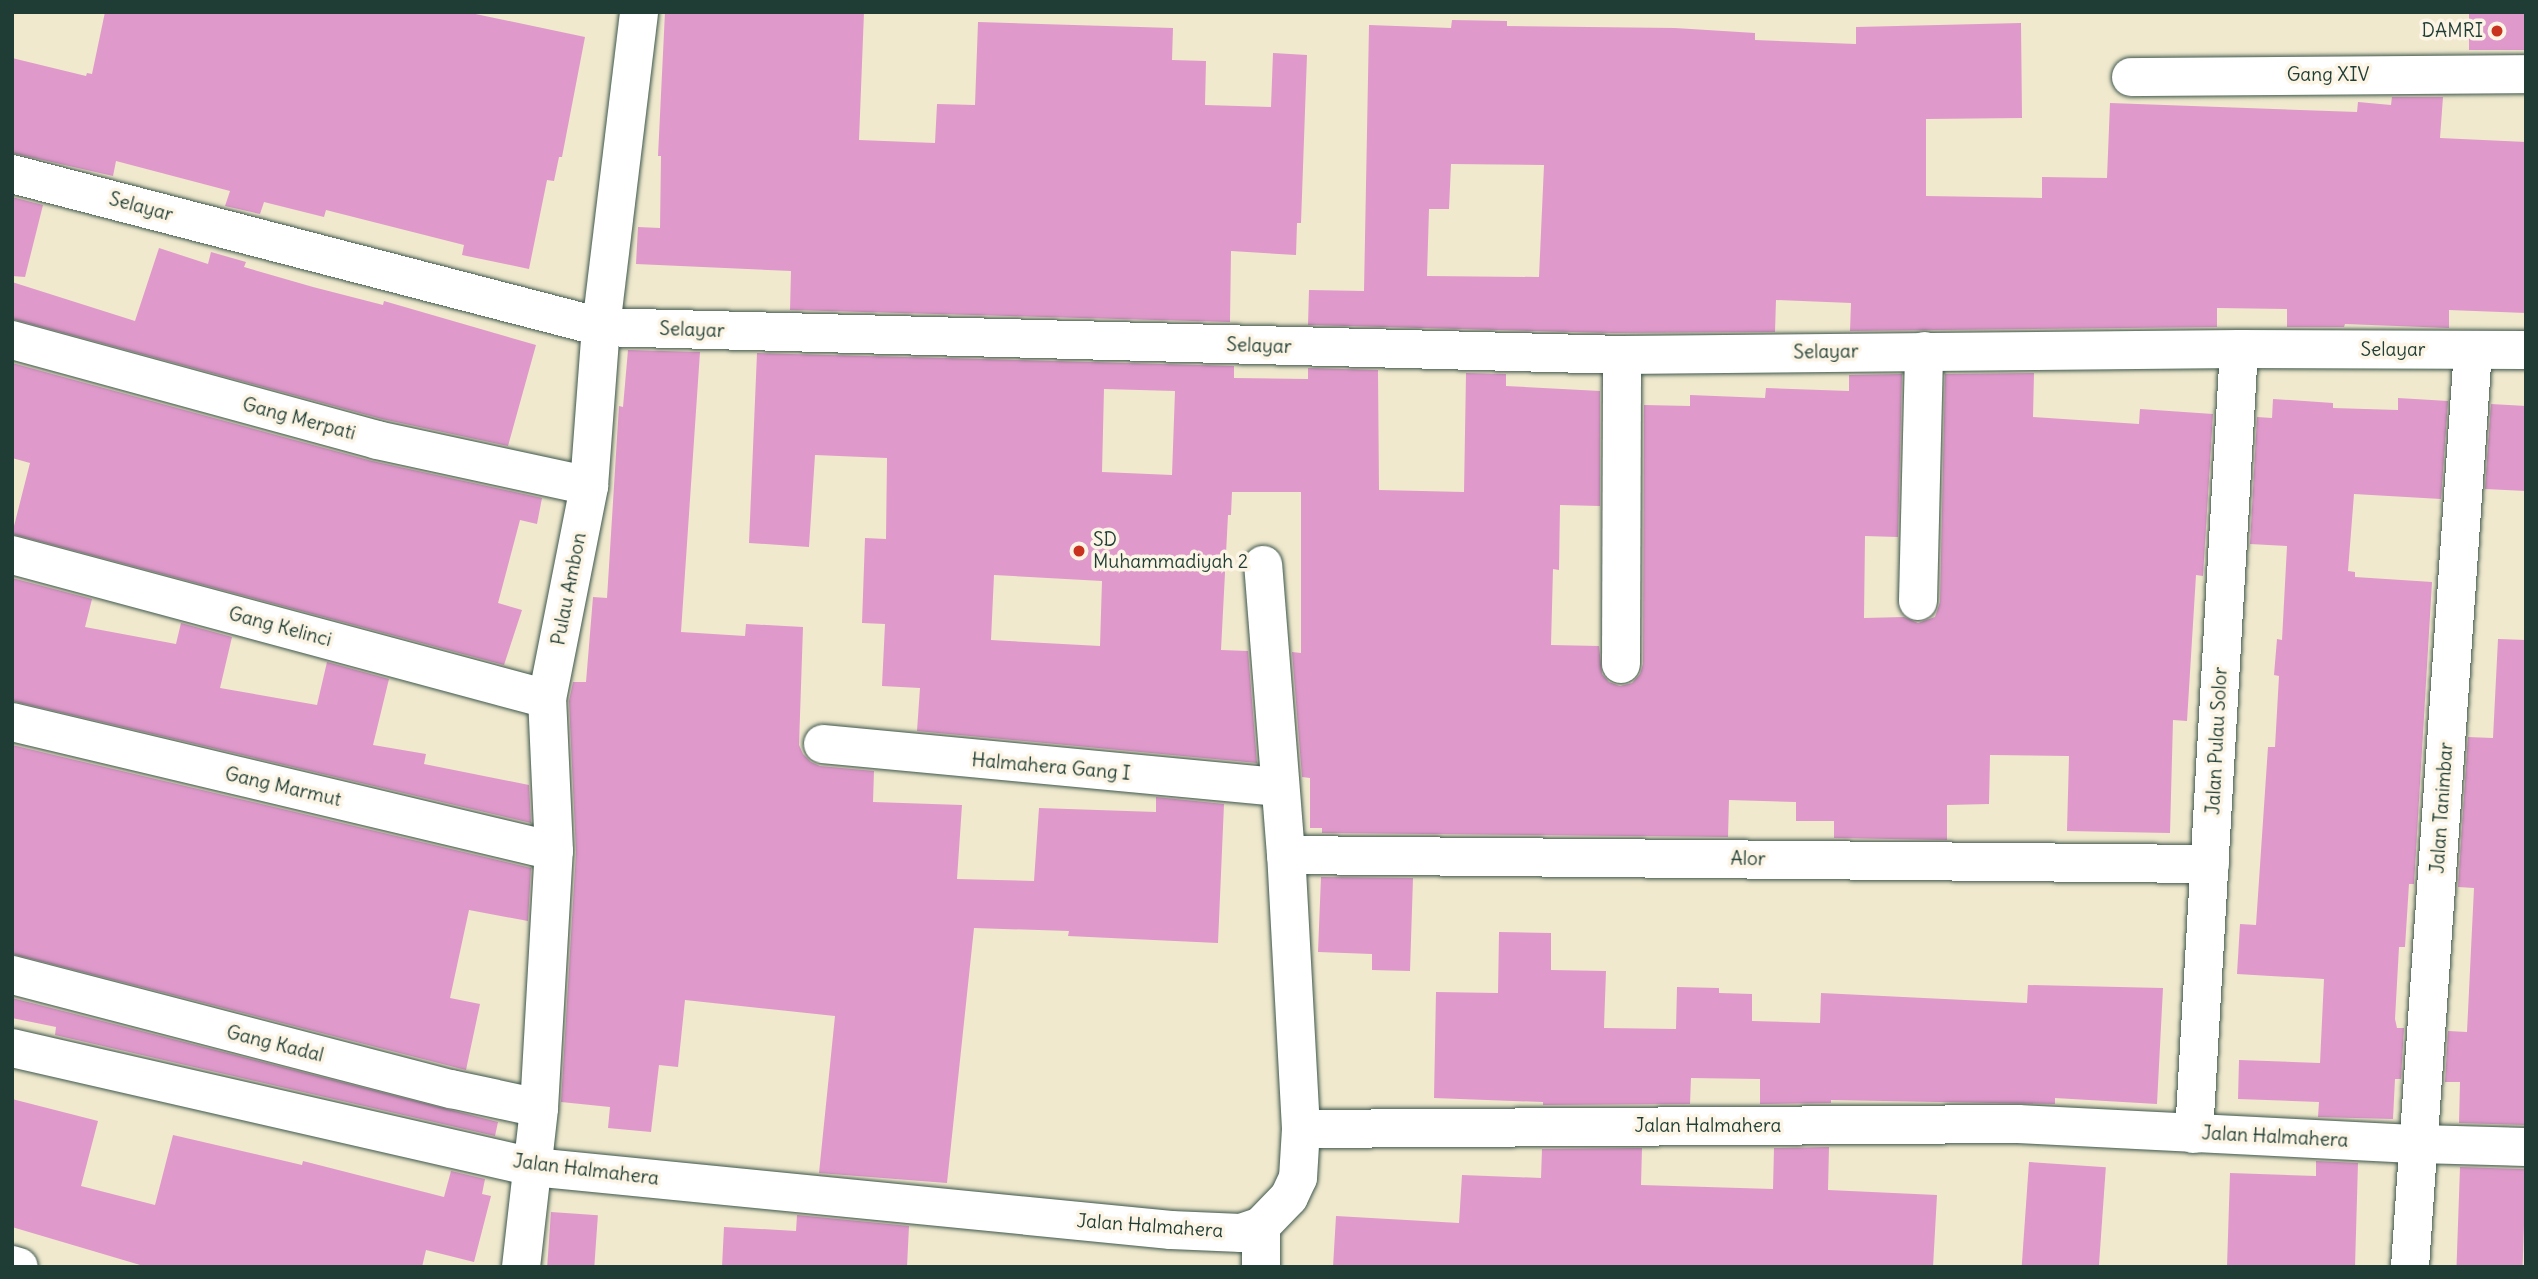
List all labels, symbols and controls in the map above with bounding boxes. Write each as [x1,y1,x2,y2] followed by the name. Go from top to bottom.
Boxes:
[2422,20,2483,42] place label: DAMRI
[2489,23,2505,39] marker: DAMRI
[2287,64,2369,86] street label: Gang XIV
[107,188,175,226] street label: Selayar
[659,317,725,343] street label: Selayar
[1226,333,1292,359] street label: Selayar
[2360,339,2426,361] street label: Selayar
[1793,340,1859,364] street label: Selayar
[240,393,358,445] street label: Gang Merpati
[1093,529,1248,573] place label: SD Muhammadiyah 2
[547,531,591,647] street label: Pulau Ambon
[1071,543,1087,559] marker: SD Muhammadiyah 2
[226,602,334,652] street label: Gang Kelinci
[2202,666,2232,816] street label: Jalan Pulau Solor
[2426,742,2458,874] street label: Jalan Tanimbar
[971,749,1131,785] street label: Halmahera Gang I
[223,763,343,811] street label: Gang Marmut
[1730,847,1766,871] street label: Alor
[224,1021,326,1067] street label: Gang Kadal
[1635,1115,1781,1137] street label: Jalan Halmahera
[2201,1122,2349,1152] street label: Jalan Halmahera
[512,1150,660,1190] street label: Jalan Halmahera
[1076,1210,1224,1242] street label: Jalan Halmahera

